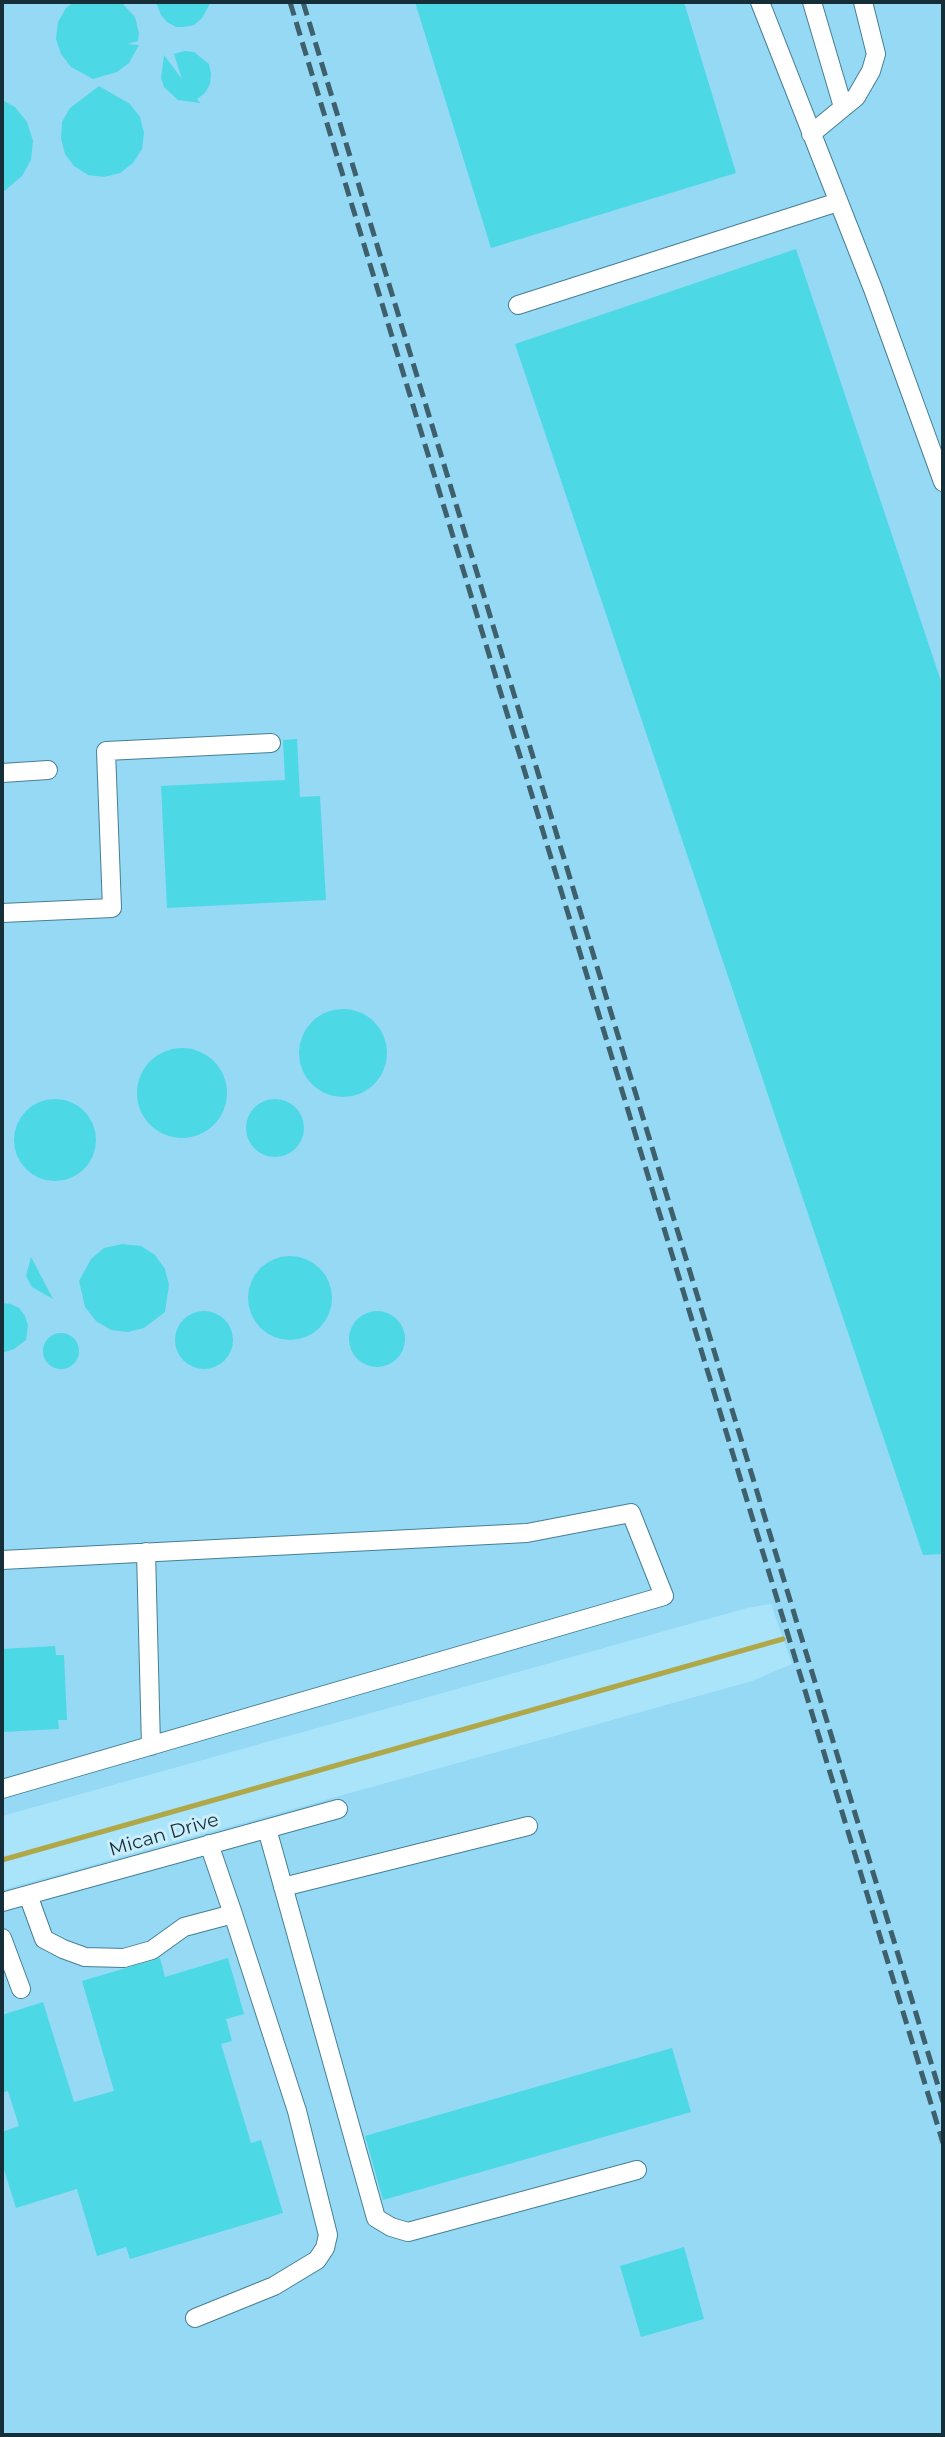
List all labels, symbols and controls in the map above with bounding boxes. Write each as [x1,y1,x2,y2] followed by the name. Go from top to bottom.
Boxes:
[107,1809,221,1861] street label: Mican Drive

